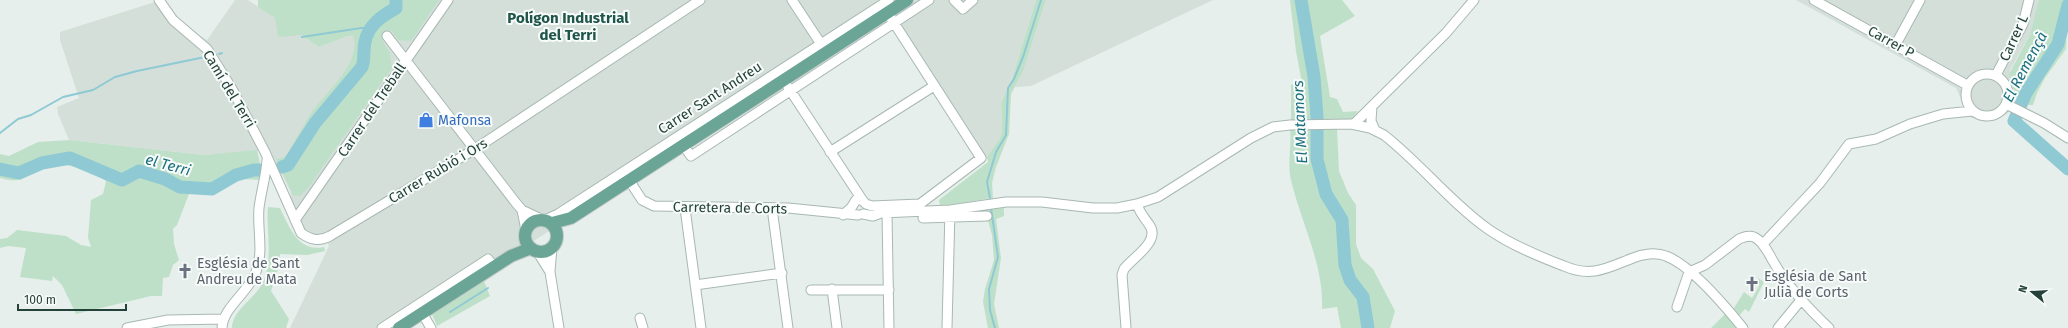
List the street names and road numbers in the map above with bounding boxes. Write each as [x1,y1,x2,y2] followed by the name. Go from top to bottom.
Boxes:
[1996,12,2032,64] street label: Carrer L
[1865,22,1917,62] street label: Carrer P
[199,47,259,131] street label: Camí del Terri
[655,58,765,138] street label: Carrer Sant Andreu
[334,60,410,160] street label: Carrer del Treball
[385,135,491,207] street label: Carrer Rubió i Ors
[673,199,788,218] street label: Carretera de Corts

